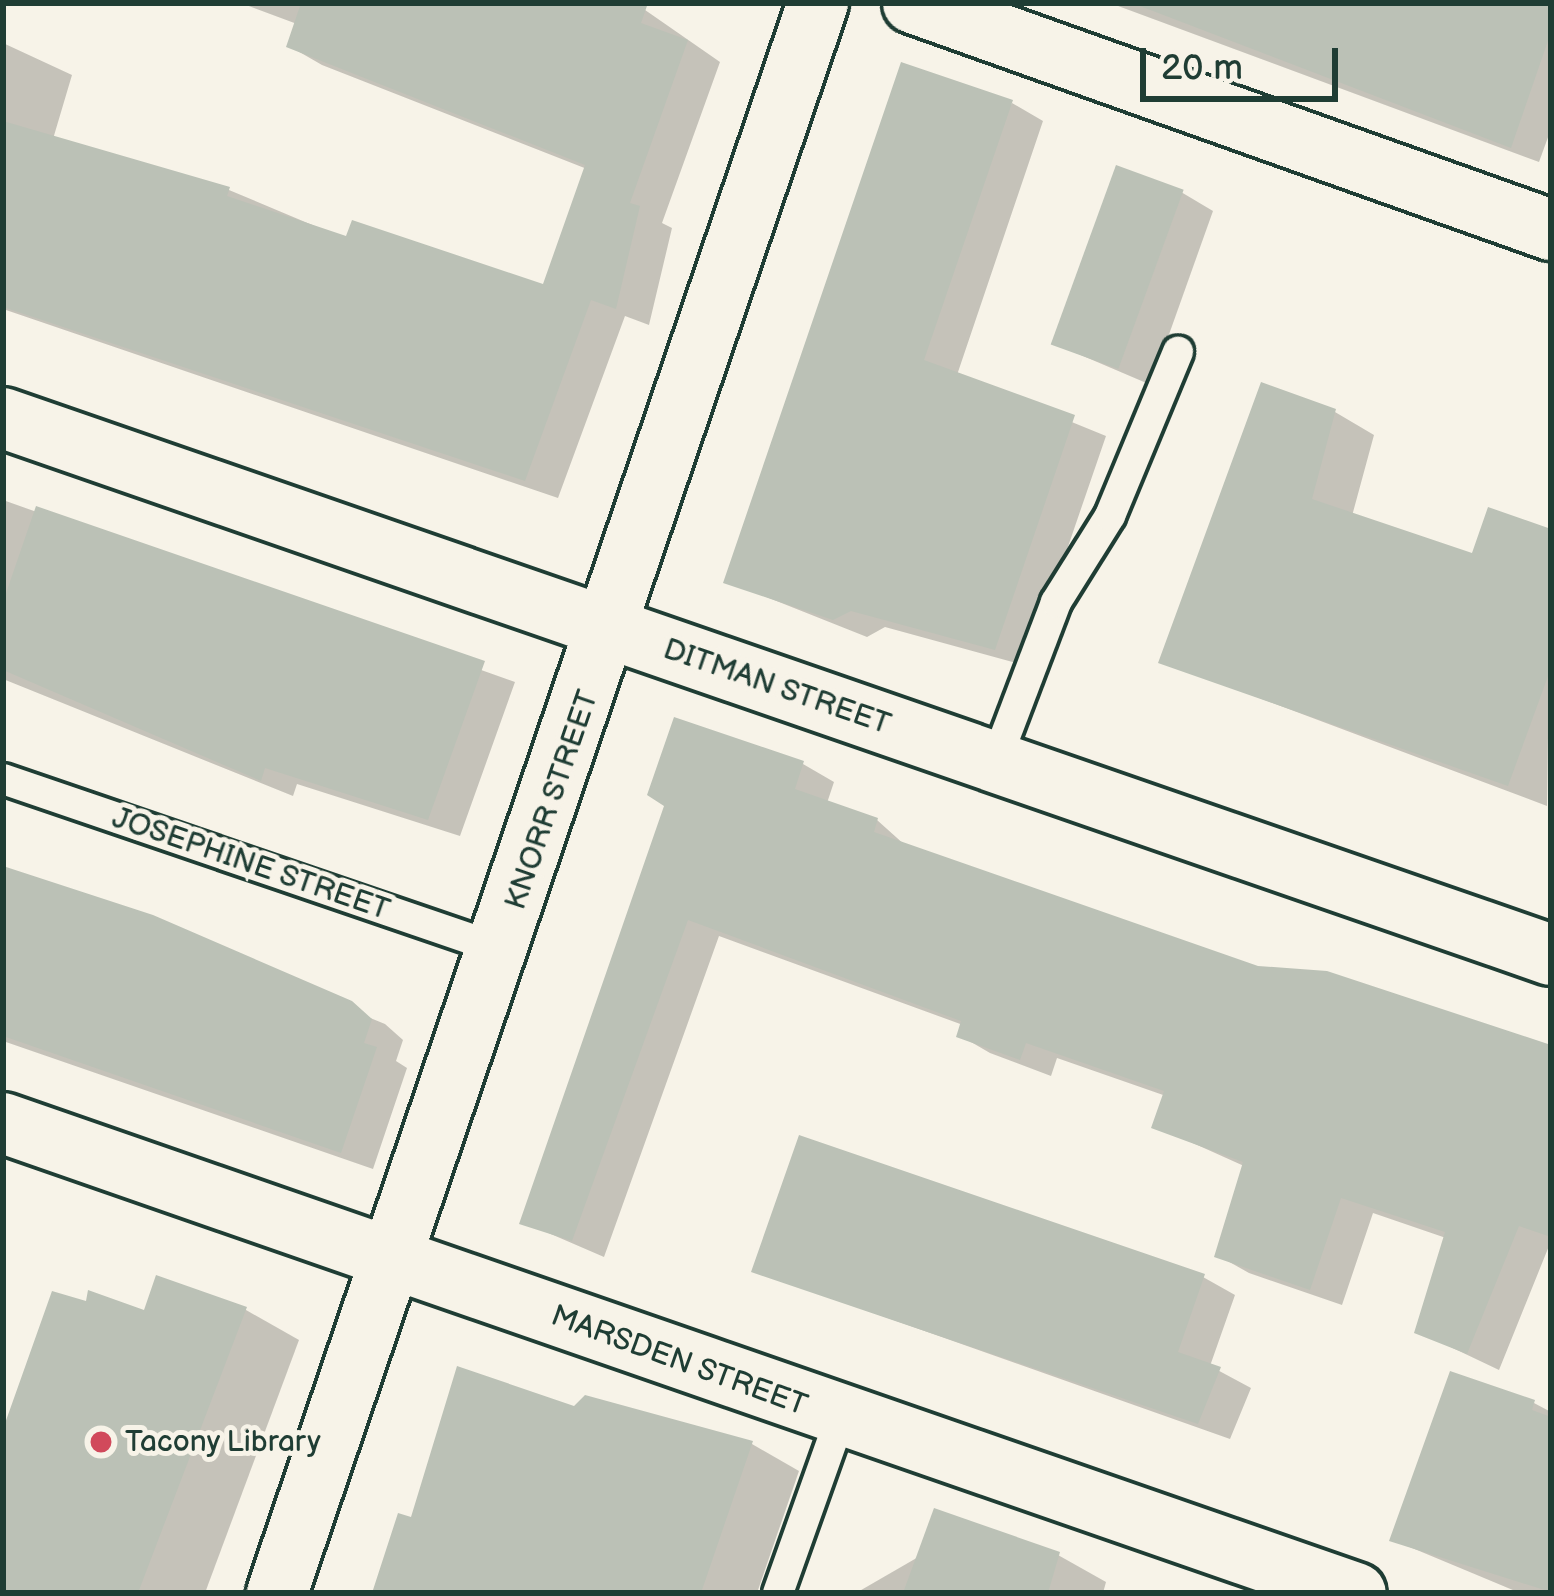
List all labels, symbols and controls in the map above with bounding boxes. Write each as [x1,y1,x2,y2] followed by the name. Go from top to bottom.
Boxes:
[1146,24,1344,98] scale bar
[1161,47,1243,90] text: 20 m
[658,631,896,743] street label: DITMAN STREET
[498,685,606,915] street label: KNORR STREET
[107,800,395,928] street label: JOSEPHINE STREET
[546,1298,812,1424] street label: MARSDEN STREET
[125,1424,323,1460] place label: Tacony Library
[88,1429,114,1455] marker: Tacony Library

